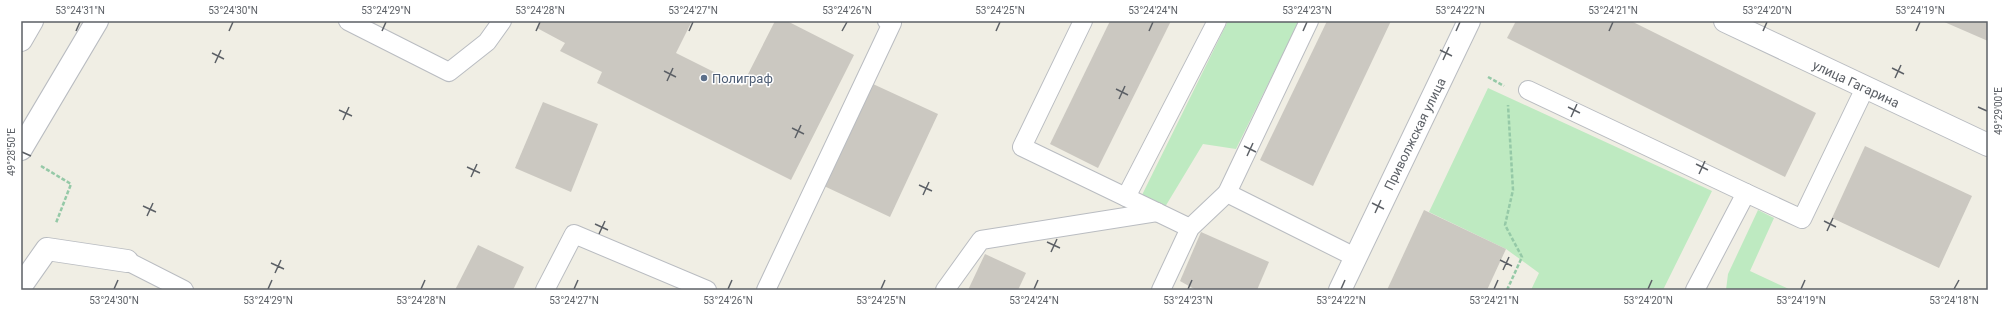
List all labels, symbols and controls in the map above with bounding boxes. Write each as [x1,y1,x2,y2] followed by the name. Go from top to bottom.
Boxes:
[55,5,105,16] text: 53°24'31"N
[208,5,258,16] text: 53°24'30"N
[361,5,411,16] text: 53°24'29"N
[515,5,565,16] text: 53°24'28"N
[668,5,718,16] text: 53°24'27"N
[822,5,872,16] text: 53°24'26"N
[975,5,1025,16] text: 53°24'25"N
[1128,5,1178,16] text: 53°24'24"N
[1282,5,1332,16] text: 53°24'23"N
[1435,5,1485,16] text: 53°24'22"N
[1588,5,1638,16] text: 53°24'21"N
[1742,5,1792,16] text: 53°24'20"N
[1895,5,1945,16] text: 53°24'19"N
[1810,57,1902,111] street label: улица Гагарина
[712,71,773,86] place label: Полиграф
[699,73,709,83] marker: Полиграф
[1381,75,1449,193] street label: Приволжская улица
[1993,87,2004,135] text: 49°29'00"E
[6,128,17,176] text: 49°28'50"E
[89,295,139,306] text: 53°24'30"N
[243,295,293,306] text: 53°24'29"N
[396,295,446,306] text: 53°24'28"N
[549,295,599,306] text: 53°24'27"N
[703,295,753,306] text: 53°24'26"N
[856,295,906,306] text: 53°24'25"N
[1009,295,1059,306] text: 53°24'24"N
[1163,295,1213,306] text: 53°24'23"N
[1316,295,1366,306] text: 53°24'22"N
[1469,295,1519,306] text: 53°24'21"N
[1623,295,1673,306] text: 53°24'20"N
[1776,295,1826,306] text: 53°24'19"N
[1929,295,1979,306] text: 53°24'18"N

